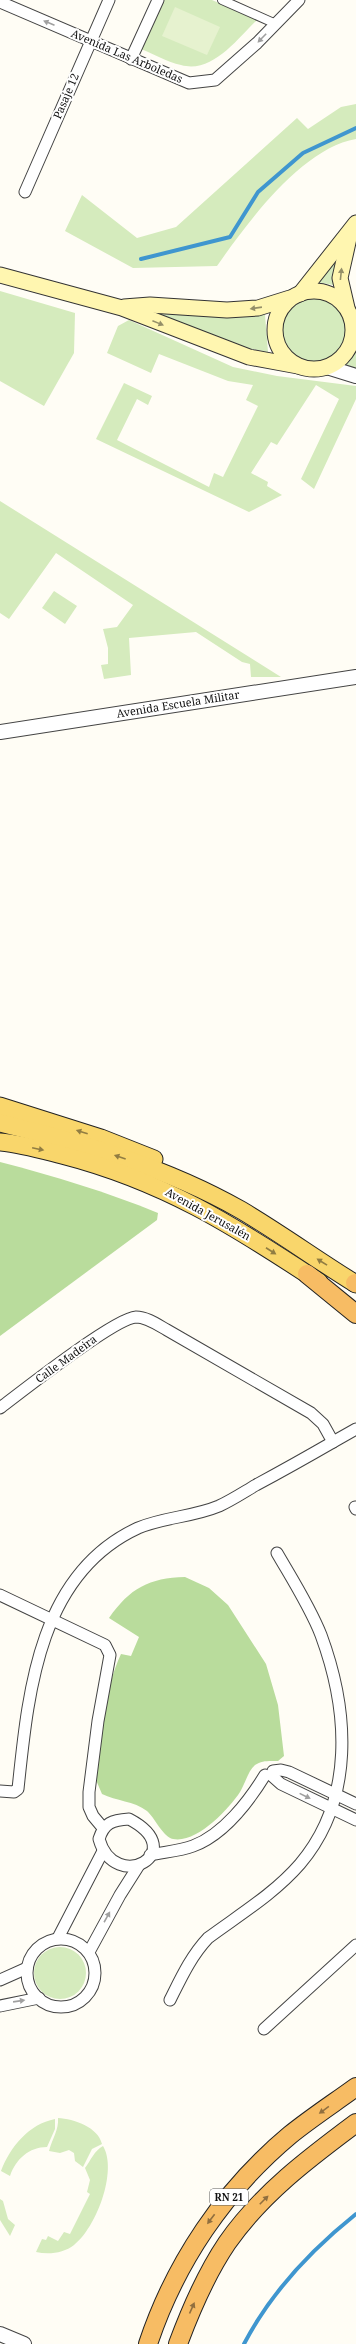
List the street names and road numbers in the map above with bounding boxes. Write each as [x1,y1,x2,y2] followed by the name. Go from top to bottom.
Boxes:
[69,25,185,86] street label: Avenida Las Arboledas
[49,71,82,121] street label: Pasaje 12
[115,686,241,721] street label: Avenida Escuela Militar
[163,1184,254,1243] street label: Avenida Jerusalén
[32,1331,99,1386] street label: Calle Madeira
[210,2189,248,2205] road number: RN 21

